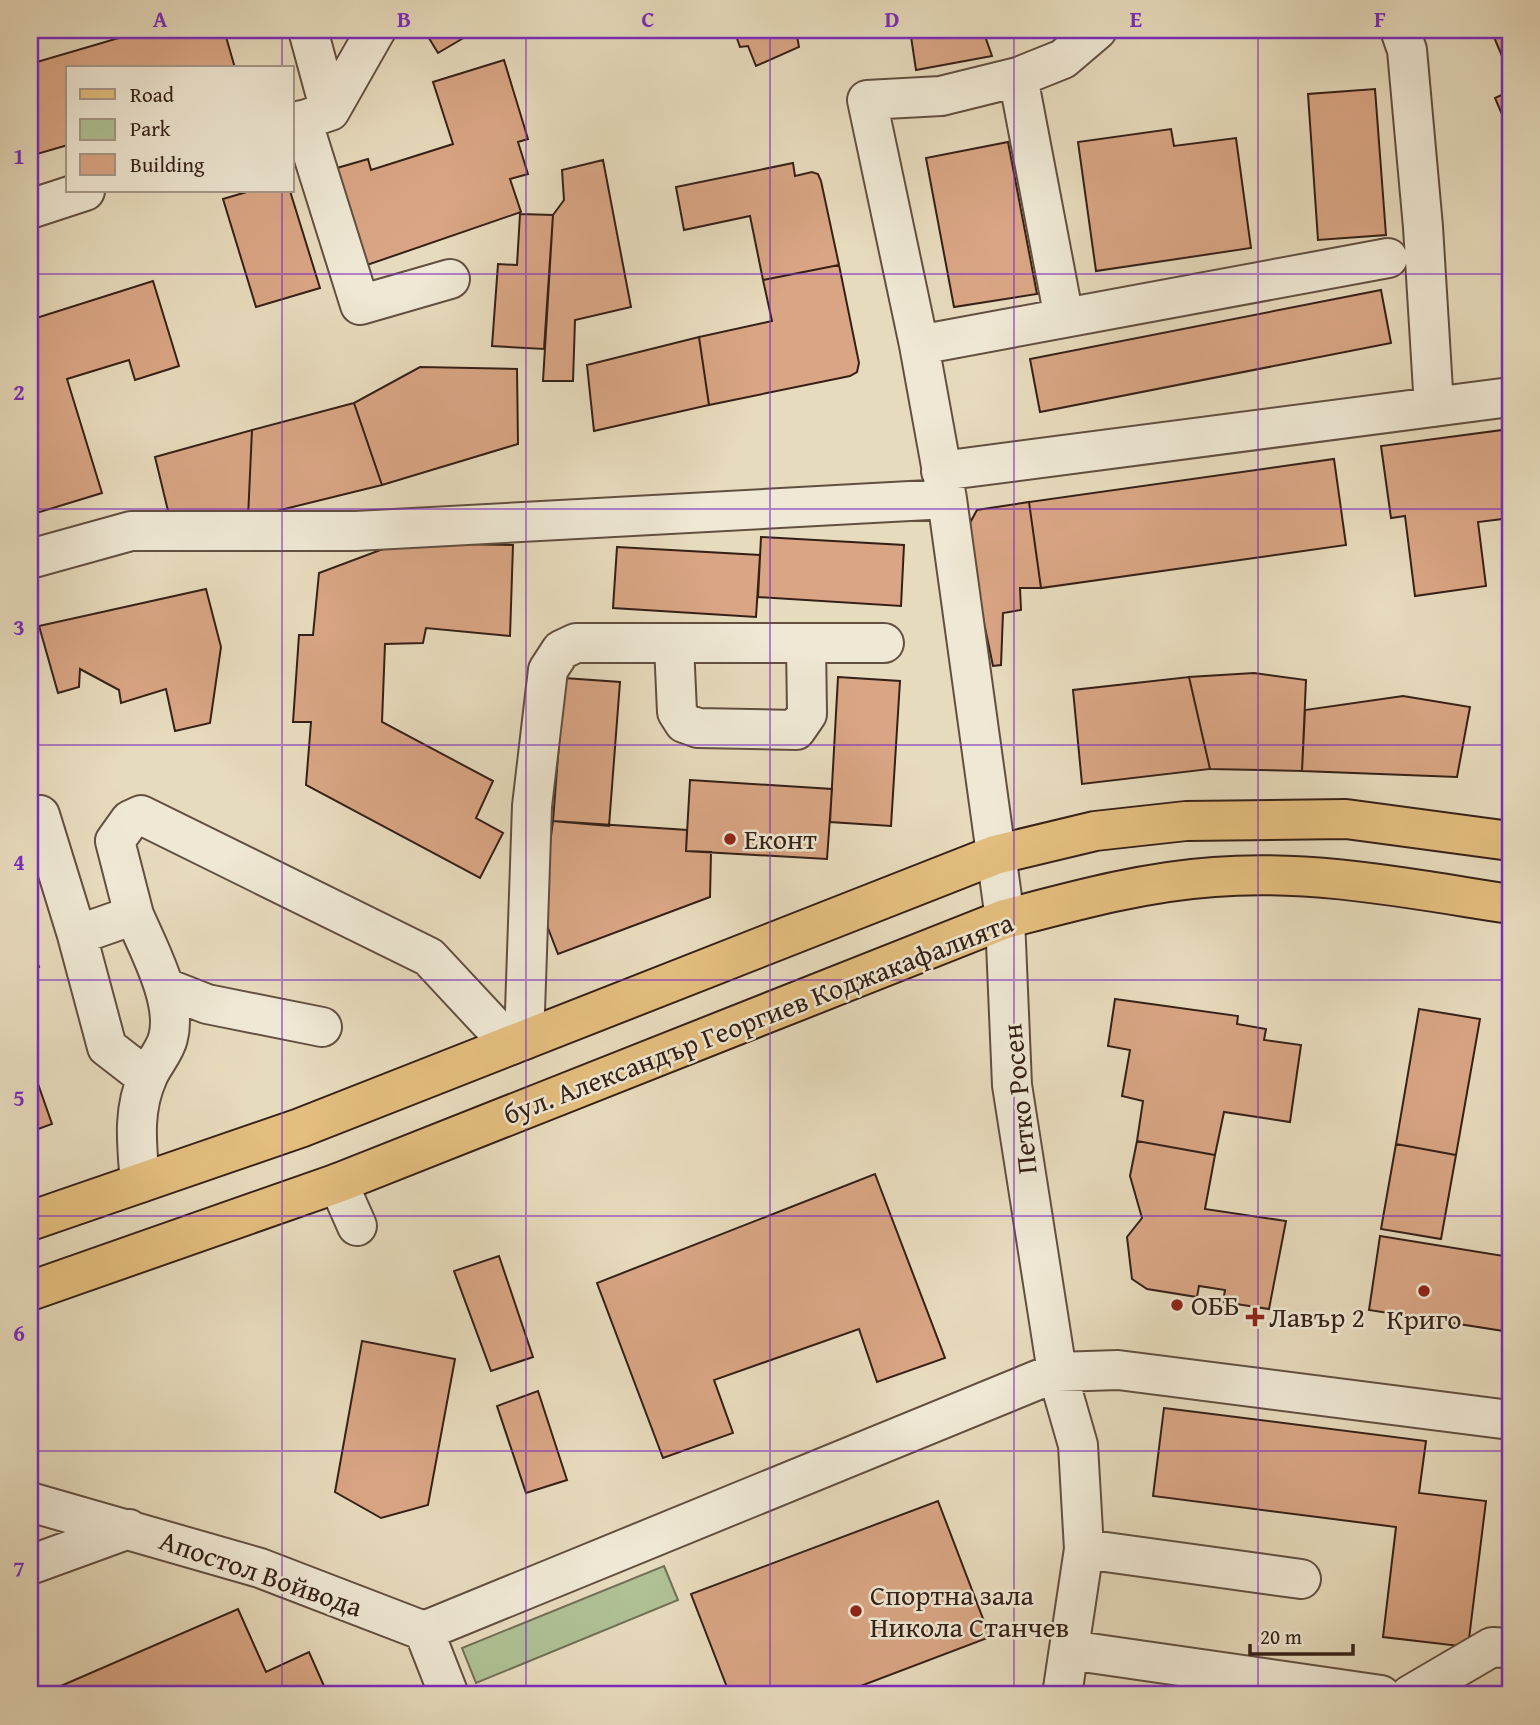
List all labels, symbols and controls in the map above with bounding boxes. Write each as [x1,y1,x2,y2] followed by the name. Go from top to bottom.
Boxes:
[153,2,168,35] text: A
[397,2,411,35] text: B
[641,2,655,35] text: C
[885,2,900,35] text: D
[1130,2,1142,35] text: E
[1374,2,1386,35] text: F
[66,66,294,192] legend
[130,79,175,110] text: Road
[130,113,171,144] text: Park
[13,139,25,172] text: 1
[130,149,205,180] text: Building
[13,375,25,408] text: 2
[13,610,25,643] text: 3
[744,818,817,859] place label: Еконт
[722,831,738,847] marker: Еконт
[13,845,25,878] text: 4
[497,901,1019,1134] street label: бул. Александър Георгиев Коджакафалията
[990,1022,1047,1176] street label: Петко Росен
[13,1081,25,1114] text: 5
[1416,1283,1432,1299] marker: Криго
[1191,1284,1240,1325] place label: ОББ
[1269,1296,1365,1337] place label: Лавър 2
[1169,1297,1185,1313] marker: ОББ
[1386,1298,1462,1339] place label: Криго
[1247,1309,1263,1325] marker: Лавър 2
[13,1316,25,1349] text: 6
[154,1519,369,1627] street label: Апостол Войвода
[13,1552,25,1585] text: 7
[870,1574,1069,1647] place label: Спортна зала Никола Станчев
[848,1603,864,1619] marker: Спортна зала Никола Станчев
[1250,1613,1353,1657] scale bar
[1260,1621,1302,1652] text: 20 m

